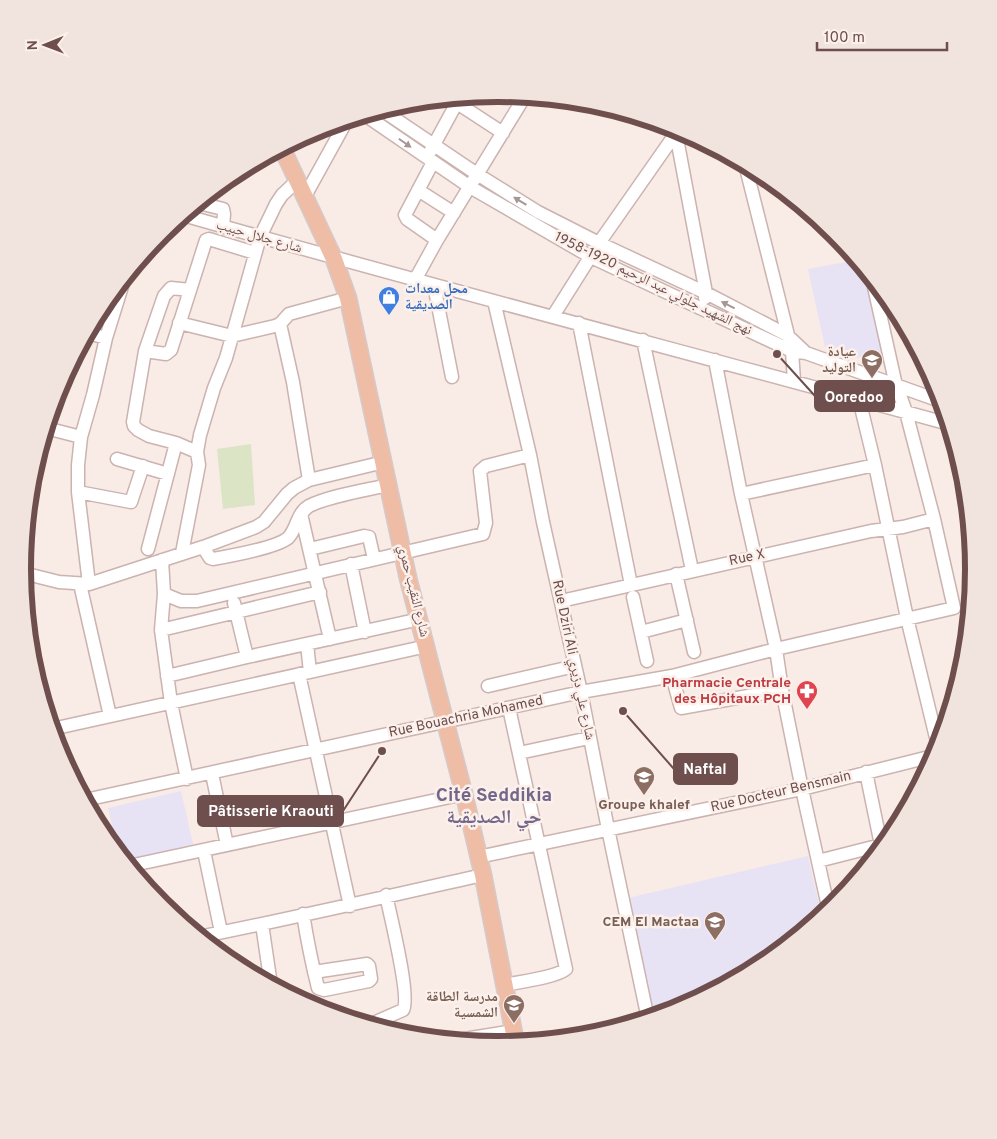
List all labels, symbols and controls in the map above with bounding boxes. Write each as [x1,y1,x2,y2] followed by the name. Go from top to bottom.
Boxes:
[20,20,70,70] north arrow
[817,20,947,52] scale bar
[824,29,865,48] text: 100 m
[25,40,42,50] text: N
[399,138,412,148] one-way arrow
[513,196,526,205] one-way arrow
[214,217,304,257] street label: شارع جلال حبيب
[551,229,755,341] street label: نهج الشهيد جلولي عبد الرحيم 1920-1958
[405,281,468,314] place label: محل معدات الصديقية
[377,285,401,316] shop icon: محل معدات الصديقية
[721,300,735,308] one-way arrow
[822,344,856,377] place label: عيادة التوليد
[860,348,884,379] school or university icon: عيادة التوليد
[815,381,894,411] callout: Ooredoo
[824,389,884,408] text: Ooredoo
[392,543,433,639] street label: شارع النقيب حمري
[728,546,766,570] street label: Rue X
[546,579,598,742] street label: Rue Dziri Ali شارع علي دزيري
[662,675,791,708] place label: Pharmacie Centrale des Hôpitaux PCH
[795,679,819,710] pharmacy icon: Pharmacie Centrale des Hôpitaux PCH
[387,692,545,742] street label: Rue Bouachria Mohamed
[674,754,737,784] callout: Naftal
[683,761,727,780] text: Naftal
[632,765,656,796] school or university icon: Groupe khalef
[709,768,853,816] street label: Rue Docteur Bensmain
[436,784,552,832] district label: Cité Seddikia حي الصديقية
[198,796,343,826] callout: Pâtisserie Kraouti
[598,797,690,814] place label: Groupe khalef
[208,803,334,822] text: Pâtisserie Kraouti
[703,910,727,941] school or university icon: CEM El Mactaa
[603,914,699,931] place label: CEM El Mactaa
[426,989,498,1022] place label: مدرسة الطاقة الشمسية
[502,993,526,1024] school or university icon: مدرسة الطاقة الشمسية

